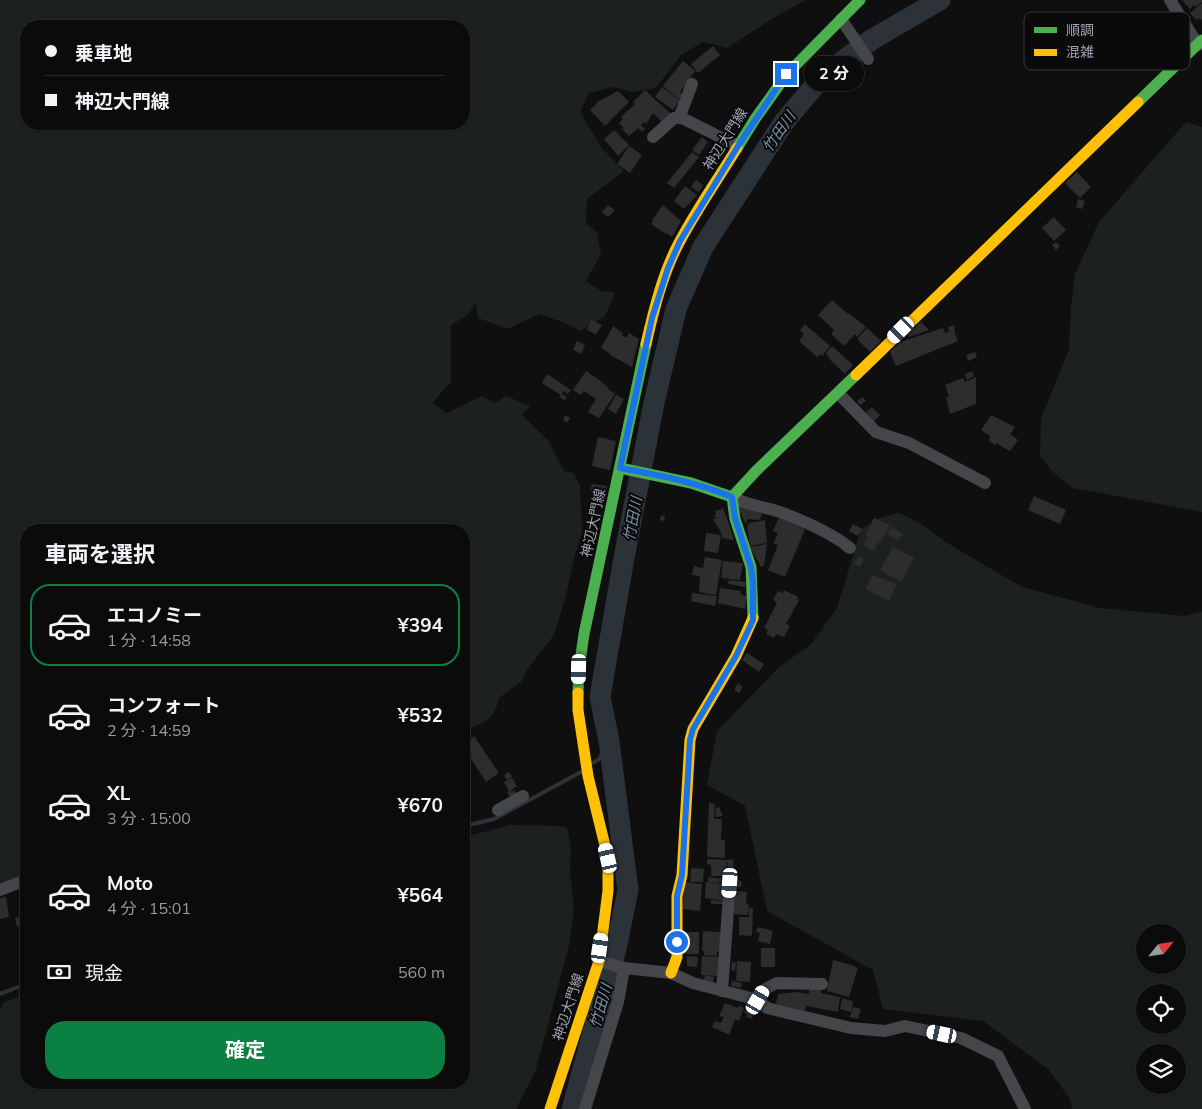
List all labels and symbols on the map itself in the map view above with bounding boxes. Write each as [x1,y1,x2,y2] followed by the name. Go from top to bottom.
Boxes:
[1024,12,1190,70] legend
[1066,21,1094,39] text: 順調
[1066,43,1094,61] text: 混雑
[804,56,864,92] callout: 2 分
[775,63,797,85] route end
[699,105,751,173] street label: 神辺大門線
[758,106,800,156] water label: 竹田川
[885,314,916,346] car
[577,487,609,559] street label: 神辺大門線
[619,493,646,543] water label: 竹田川
[571,654,586,684] car
[597,842,618,874] car
[721,868,738,898] car
[1136,924,1186,974] north arrow
[666,931,688,953] route start
[590,932,609,964] car
[549,971,587,1043] street label: 神辺大門線
[585,980,616,1030] water label: 竹田川
[744,983,771,1017] car
[925,1024,958,1044] car

